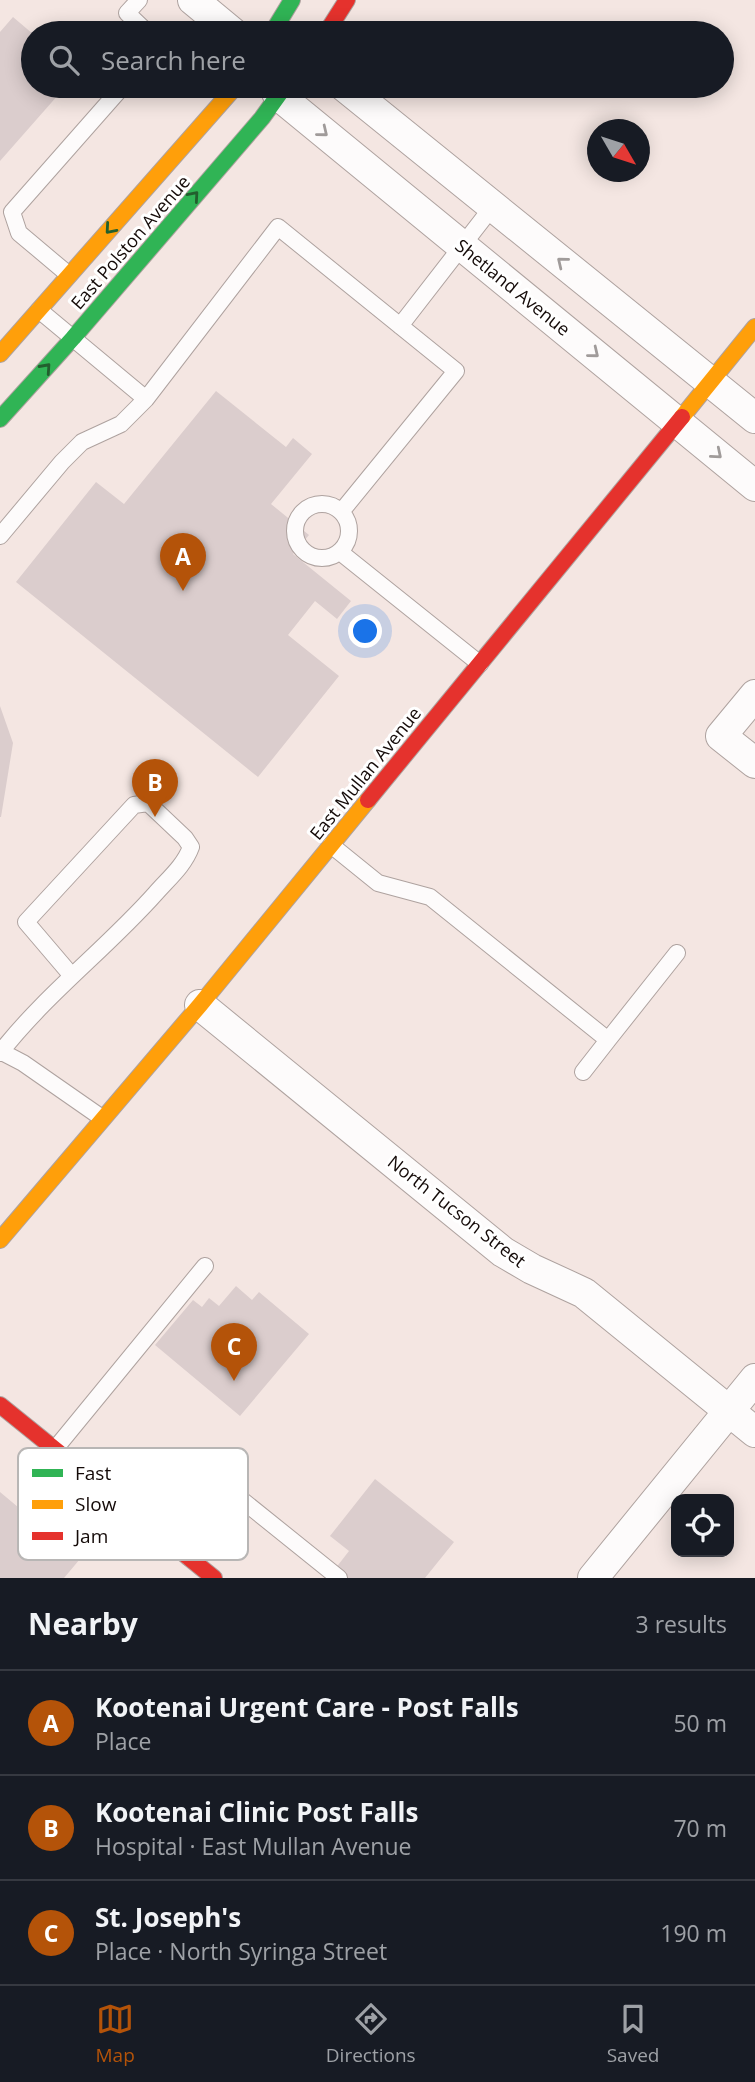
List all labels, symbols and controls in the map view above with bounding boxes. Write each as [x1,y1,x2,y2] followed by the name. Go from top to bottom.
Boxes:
[21,21,734,98] search box
[45,41,83,79] icon: search
[101,42,246,78] text: Search here
[587,119,650,182] north arrow
[316,123,328,136] one-way arrow
[65,170,195,314] street label: East Polston Avenue
[186,191,198,204] one-way arrow
[106,221,118,234] one-way arrow
[451,233,575,341] street label: Shetland Avenue
[558,257,570,270] one-way arrow
[586,345,599,357] one-way arrow
[37,363,50,376] one-way arrow
[709,446,722,458] one-way arrow
[160,533,206,591] pin: A
[348,614,382,648] your location
[304,702,426,844] street label: East Mullan Avenue
[132,759,178,817] pin: B
[383,1150,531,1272] street label: North Tucson Street
[211,1323,257,1381] pin: C
[18,1448,248,1560] legend
[75,1460,111,1486] text: Fast
[75,1491,117,1517] text: Slow
[671,1494,734,1557] map controls
[671,1494,734,1557] button: locate
[73,1523,108,1549] text: Jam
[28,1603,138,1644] text: Nearby
[636,1608,727,1640] text: 3 results
[95,1689,519,1725] text: Kootenai Urgent Care - Post Falls
[43,1707,59,1739] text: A
[673,1707,727,1739] text: 50 m
[95,1725,151,1757] text: Place
[95,1794,418,1830] text: Kootenai Clinic Post Falls
[43,1812,59,1844] text: B
[673,1812,727,1844] text: 70 m
[95,1830,411,1862] text: Hospital · East Mullan Avenue
[95,1899,241,1935] text: St. Joseph's
[44,1917,58,1949] text: C
[660,1917,727,1949] text: 190 m
[95,1935,387,1967] text: Place · North Syringa Street
[96,2000,135,2068] tab: Map
[326,2000,416,2068] tab: Directions
[607,2000,659,2068] tab: Saved

